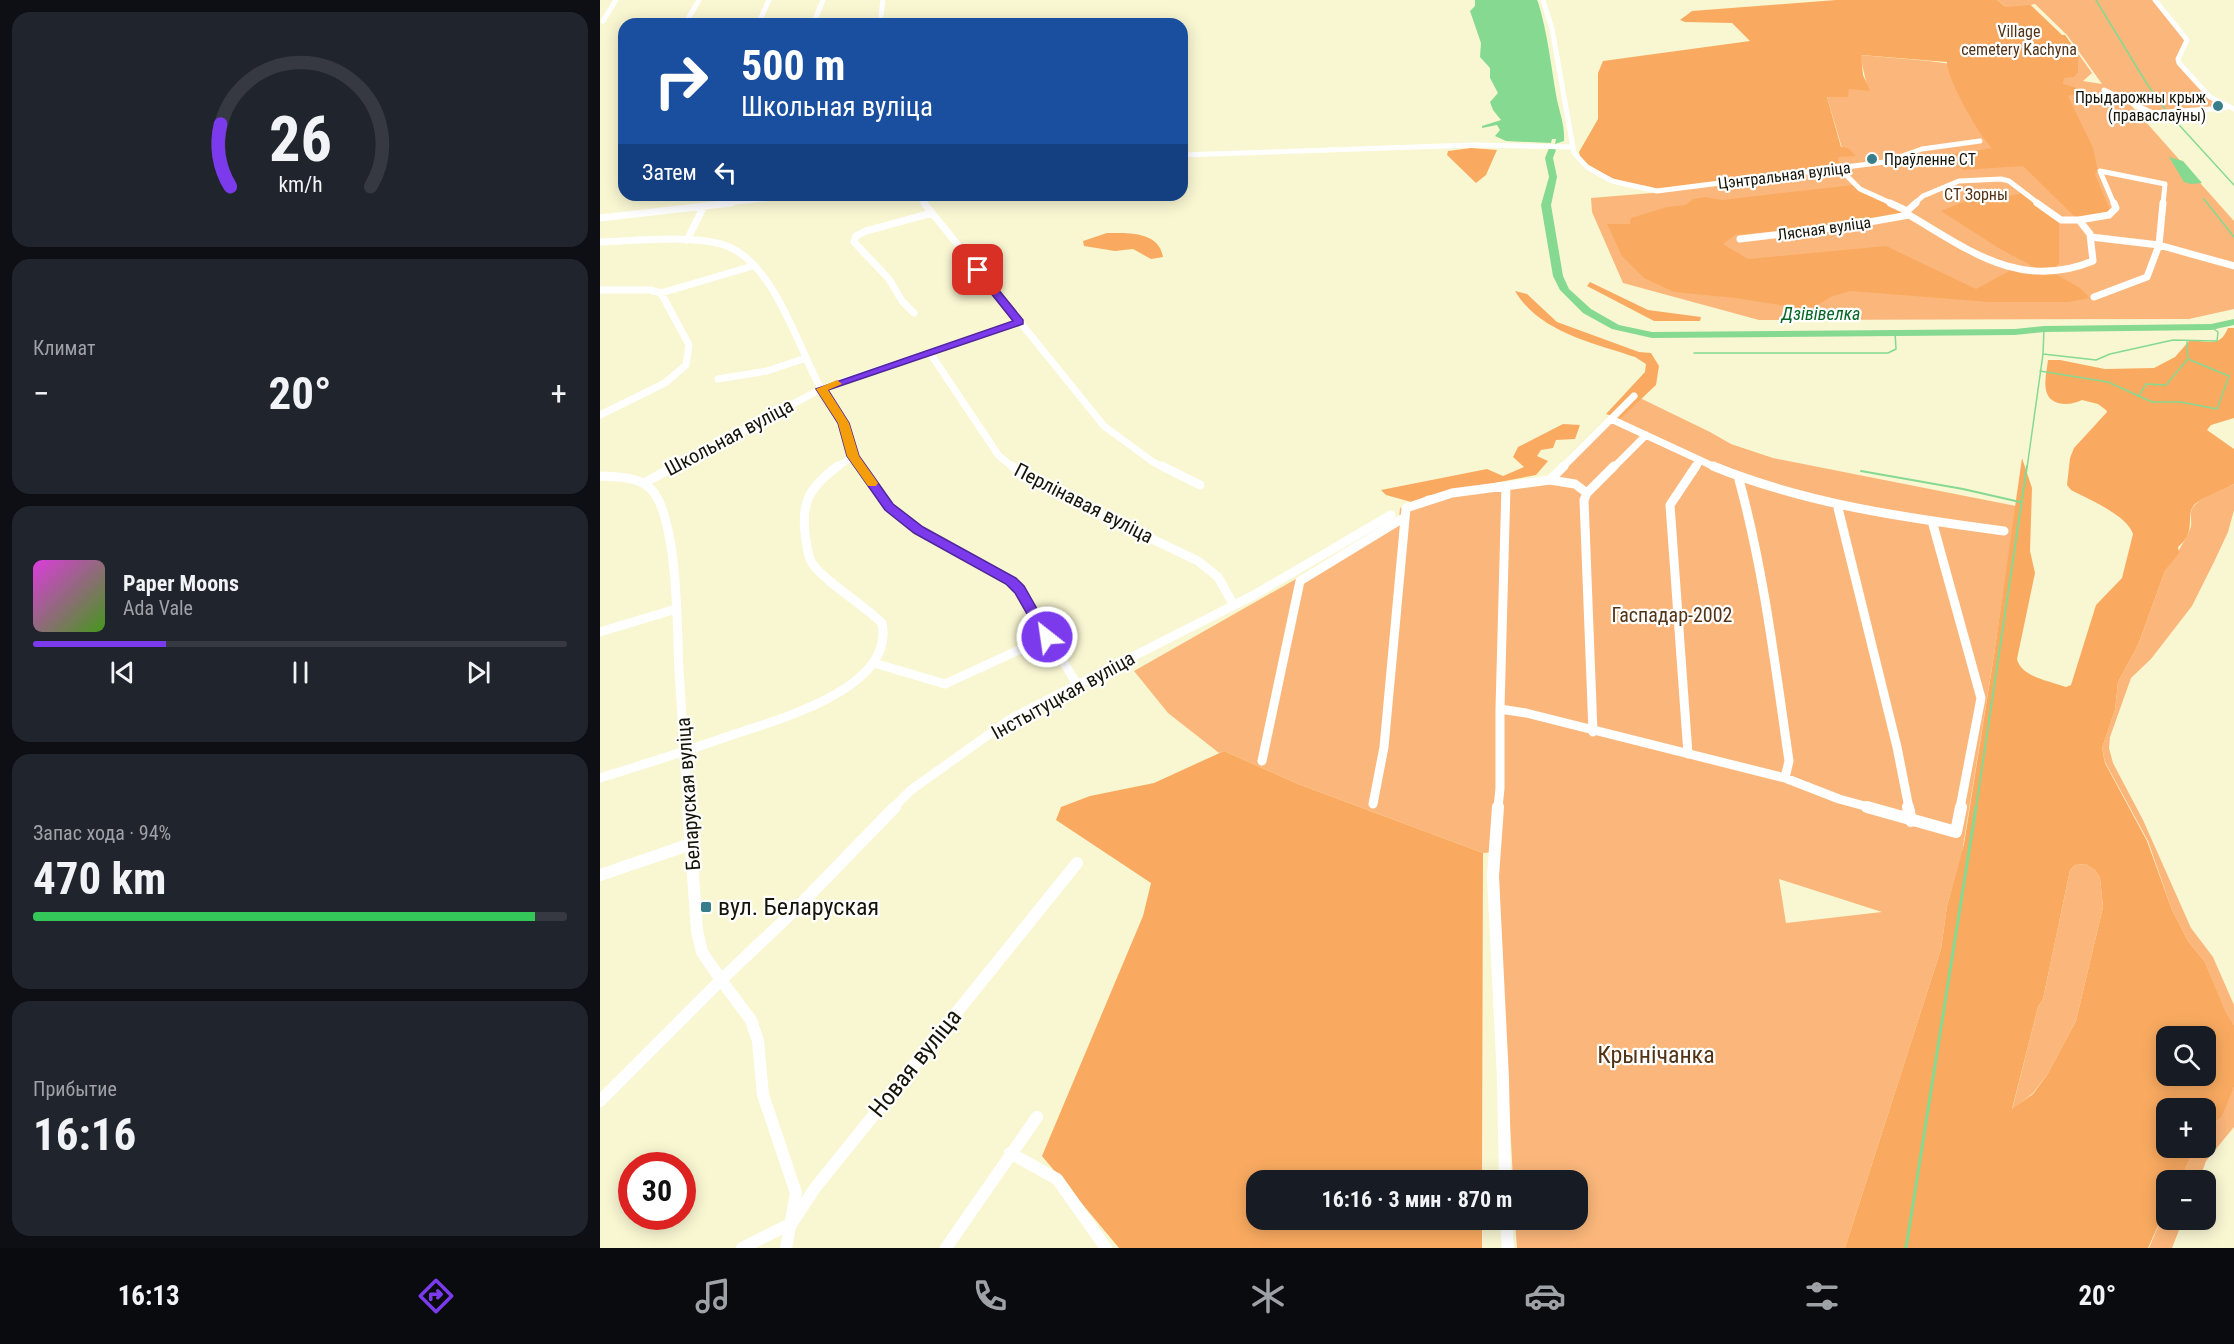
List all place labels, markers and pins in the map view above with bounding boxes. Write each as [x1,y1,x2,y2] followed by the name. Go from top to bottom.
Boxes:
[2075,88,2206,125] place label: Прыдарожны крыж (праваслаўны)
[2211,99,2225,113] marker: Прыдарожны крыж (праваслаўны)
[1884,150,1976,169] place label: Праўленне СТ
[1865,152,1879,166] marker: Праўленне СТ
[952,244,1003,295] pin
[718,893,879,921] place label: вул. Беларуская
[699,900,713,914] marker: вул. Беларуская

